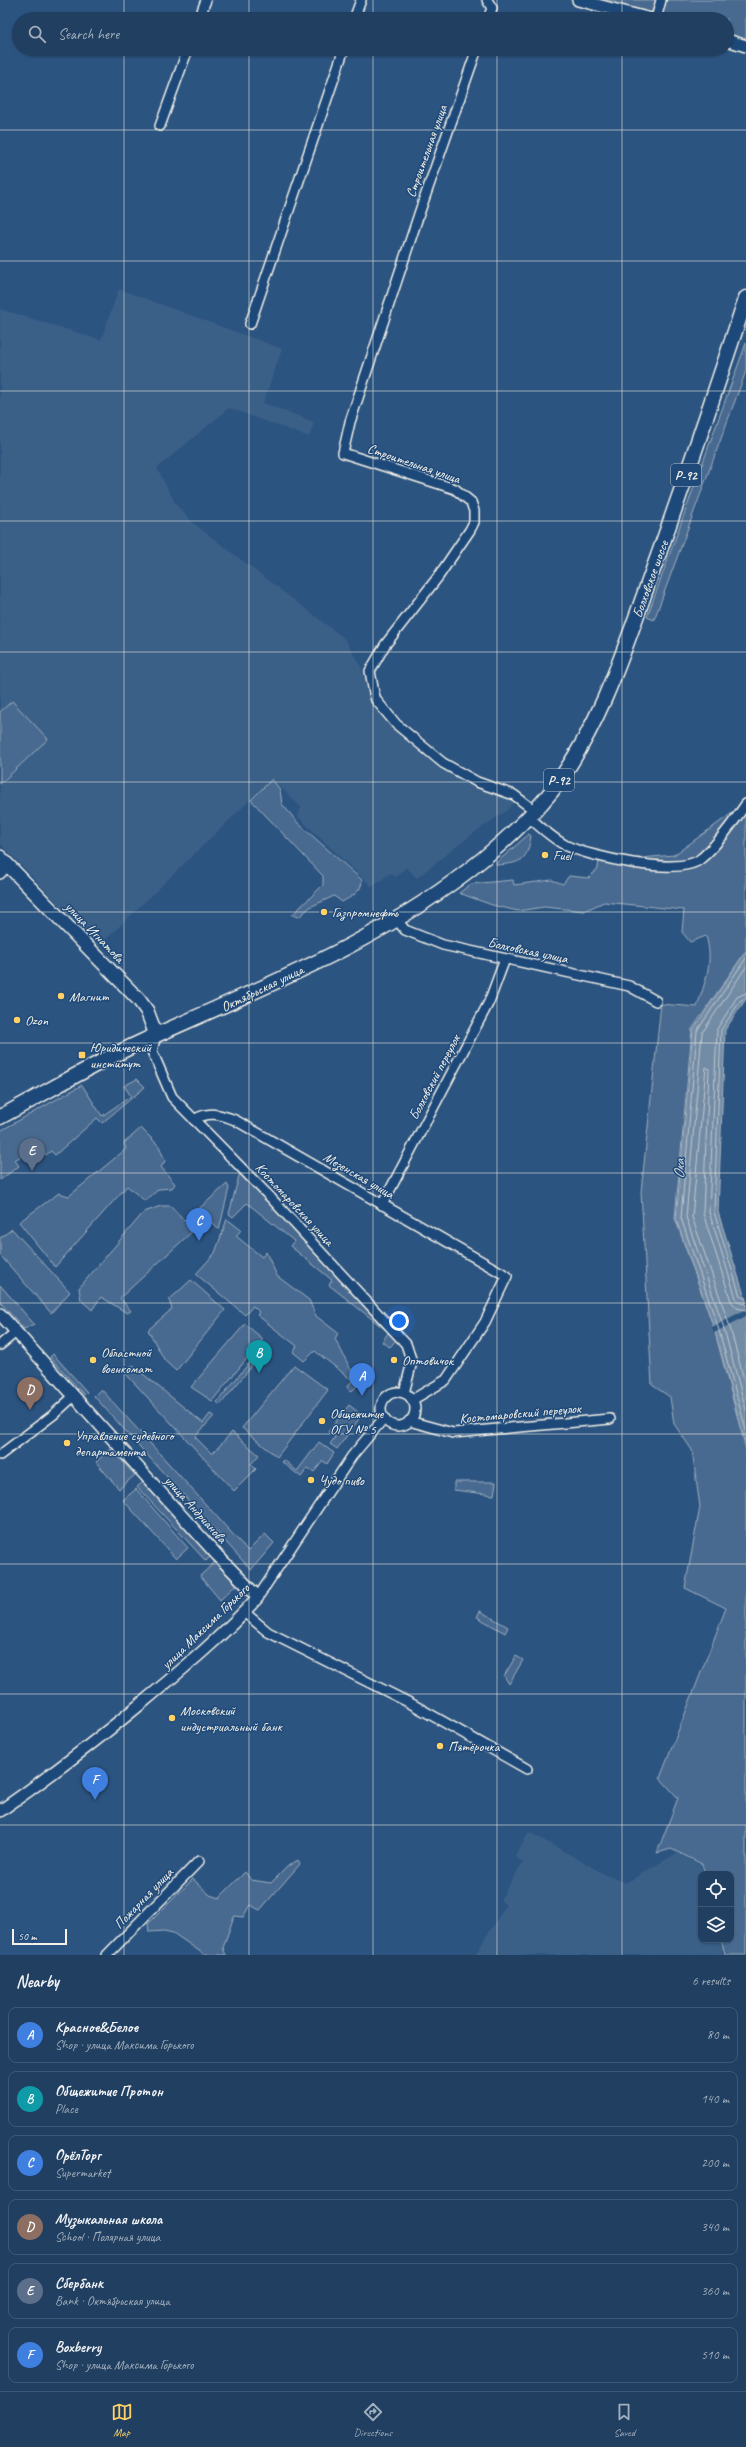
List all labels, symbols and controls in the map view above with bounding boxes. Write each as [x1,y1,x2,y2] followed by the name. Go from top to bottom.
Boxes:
[12,12,734,56] search box
[26,23,48,45] icon: search
[58,25,119,44] text: Search here
[402,101,451,200] street label: Строительная улица
[365,440,464,488] street label: Строительная улица
[671,464,701,486] road number: Р-92
[629,537,673,620] street label: Болховское шоссе
[544,769,574,791] road number: Р-92
[553,847,574,864] place label: Fuel
[540,850,550,860] marker: Fuel
[61,898,129,967] street label: улица Игнатова
[332,904,399,921] place label: Газпромнефть
[319,907,329,917] marker: Газпромнефть
[486,934,570,967] street label: Болховская улица
[218,961,307,1016] street label: Октябрьская улица
[69,988,110,1005] place label: Магнит
[56,991,66,1001] marker: Магнит
[25,1012,49,1029] place label: Ozon
[12,1015,22,1025] marker: Ozon
[405,1030,465,1123] street label: Болховский переулок
[90,1039,152,1072] place label: Юридический институт
[77,1050,87,1060] marker: Юридический институт
[19,1138,45,1171] pin: E
[320,1148,398,1203] street label: Мезенская улица
[670,1157,689,1179] water label: Ока
[252,1159,338,1250] street label: Костомаровская улица
[186,1208,212,1241] pin: C
[389,1311,409,1331] your location
[246,1340,272,1373] pin: B
[101,1344,153,1377] place label: Областной военкомат
[402,1352,455,1369] place label: Оптовичок
[88,1355,98,1365] marker: Областной военкомат
[389,1355,399,1365] marker: Оптовичок
[349,1363,375,1396] pin: A
[17,1377,43,1410] pin: D
[459,1400,583,1427] street label: Костомаровский переулок
[330,1405,385,1438] place label: Общежитие ОГУ № 5
[317,1416,327,1426] marker: Общежитие ОГУ № 5
[75,1427,175,1460] place label: Управление судебного департамента
[62,1438,72,1448] marker: Управление судебного департамента
[160,1471,231,1547] street label: улица Андрианова
[319,1472,365,1489] place label: Чудо пиво
[306,1475,316,1485] marker: Чудо пиво
[157,1579,254,1673] street label: улица Максима Горького
[180,1702,283,1735] place label: Московский индустриальный банк
[167,1713,177,1723] marker: Московский индустриальный банк
[448,1738,501,1755] place label: Пятёрочка
[435,1741,445,1751] marker: Пятёрочка
[82,1767,108,1800] pin: F
[110,1864,177,1932] street label: Пожарная улица
[698,1871,734,1943] map controls
[698,1871,734,1907] button: locate
[698,1907,734,1943] button: layers
[12,1927,67,1946] scale bar
[18,1929,37,1943] text: 50 m
[16,1971,59,1992] text: Nearby
[692,1973,730,1989] text: 6 results
[55,2018,138,2037] text: Красное&Белое
[27,2027,33,2043] text: A
[707,2027,729,2043] text: 80 m
[55,2037,194,2053] text: Shop · улица Максима Горького
[55,2082,163,2101] text: Общежитие Протон
[27,2091,33,2107] text: B
[701,2091,729,2107] text: 140 m
[55,2101,78,2117] text: Place
[55,2146,101,2165] text: ОрёлТорг
[27,2155,33,2171] text: C
[701,2155,729,2171] text: 200 m
[55,2165,110,2181] text: Supermarket
[55,2210,162,2229] text: Музыкальная школа
[26,2219,34,2235] text: D
[701,2219,729,2235] text: 340 m
[55,2229,160,2245] text: School · Полярная улица
[55,2274,103,2293] text: Сбербанк
[27,2283,33,2299] text: E
[701,2283,729,2299] text: 360 m
[55,2293,170,2309] text: Bank · Октябрьская улица
[55,2338,101,2357] text: Boxberry
[27,2347,33,2363] text: F
[701,2347,729,2363] text: 510 m
[55,2357,194,2373] text: Shop · улица Максима Горького
[111,2401,133,2439] tab: Map
[354,2401,392,2439] tab: Directions
[613,2401,635,2439] tab: Saved

